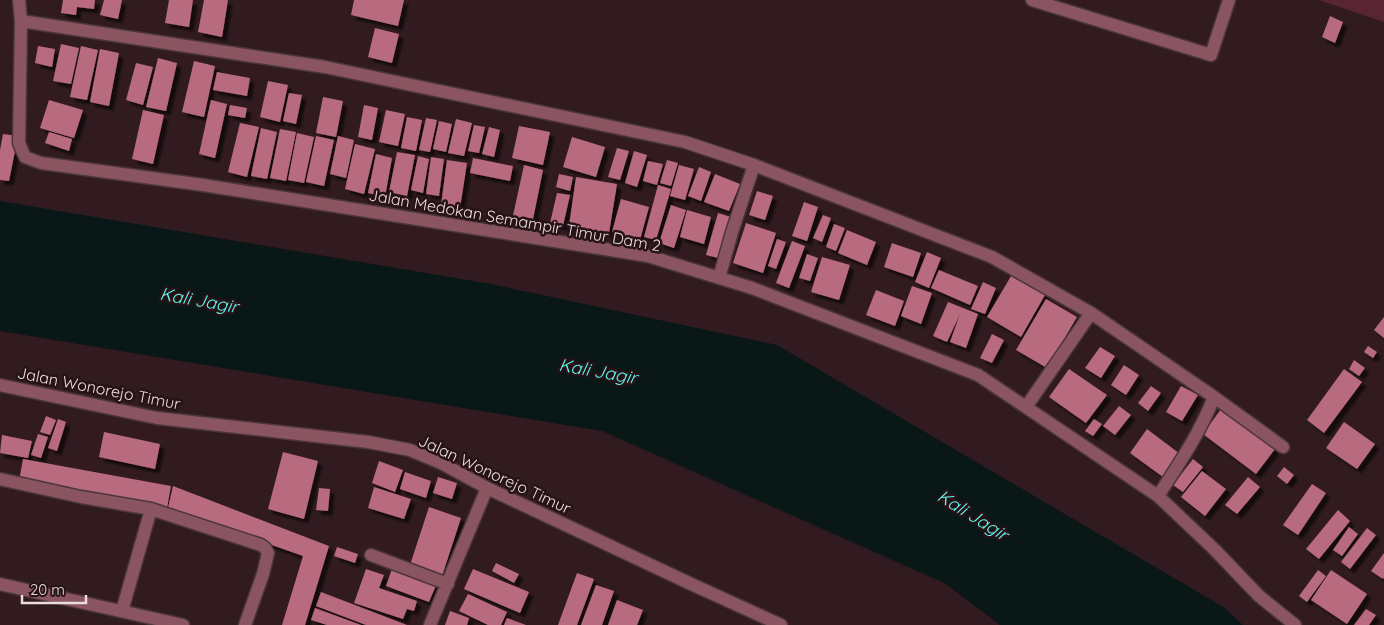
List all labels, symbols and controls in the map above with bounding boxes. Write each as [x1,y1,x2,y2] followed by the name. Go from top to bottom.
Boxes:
[367,184,663,256] street label: Jalan Medokan Semampir Timur Dam 2
[158,282,242,319] water label: Kali Jagir
[557,353,641,390] water label: Kali Jagir
[16,362,182,414] street label: Jalan Wonorejo Timur
[416,430,574,518] street label: Jalan Wonorejo Timur
[933,484,1014,547] water label: Kali Jagir
[22,572,86,604] scale bar
[30,580,65,599] text: 20 m

